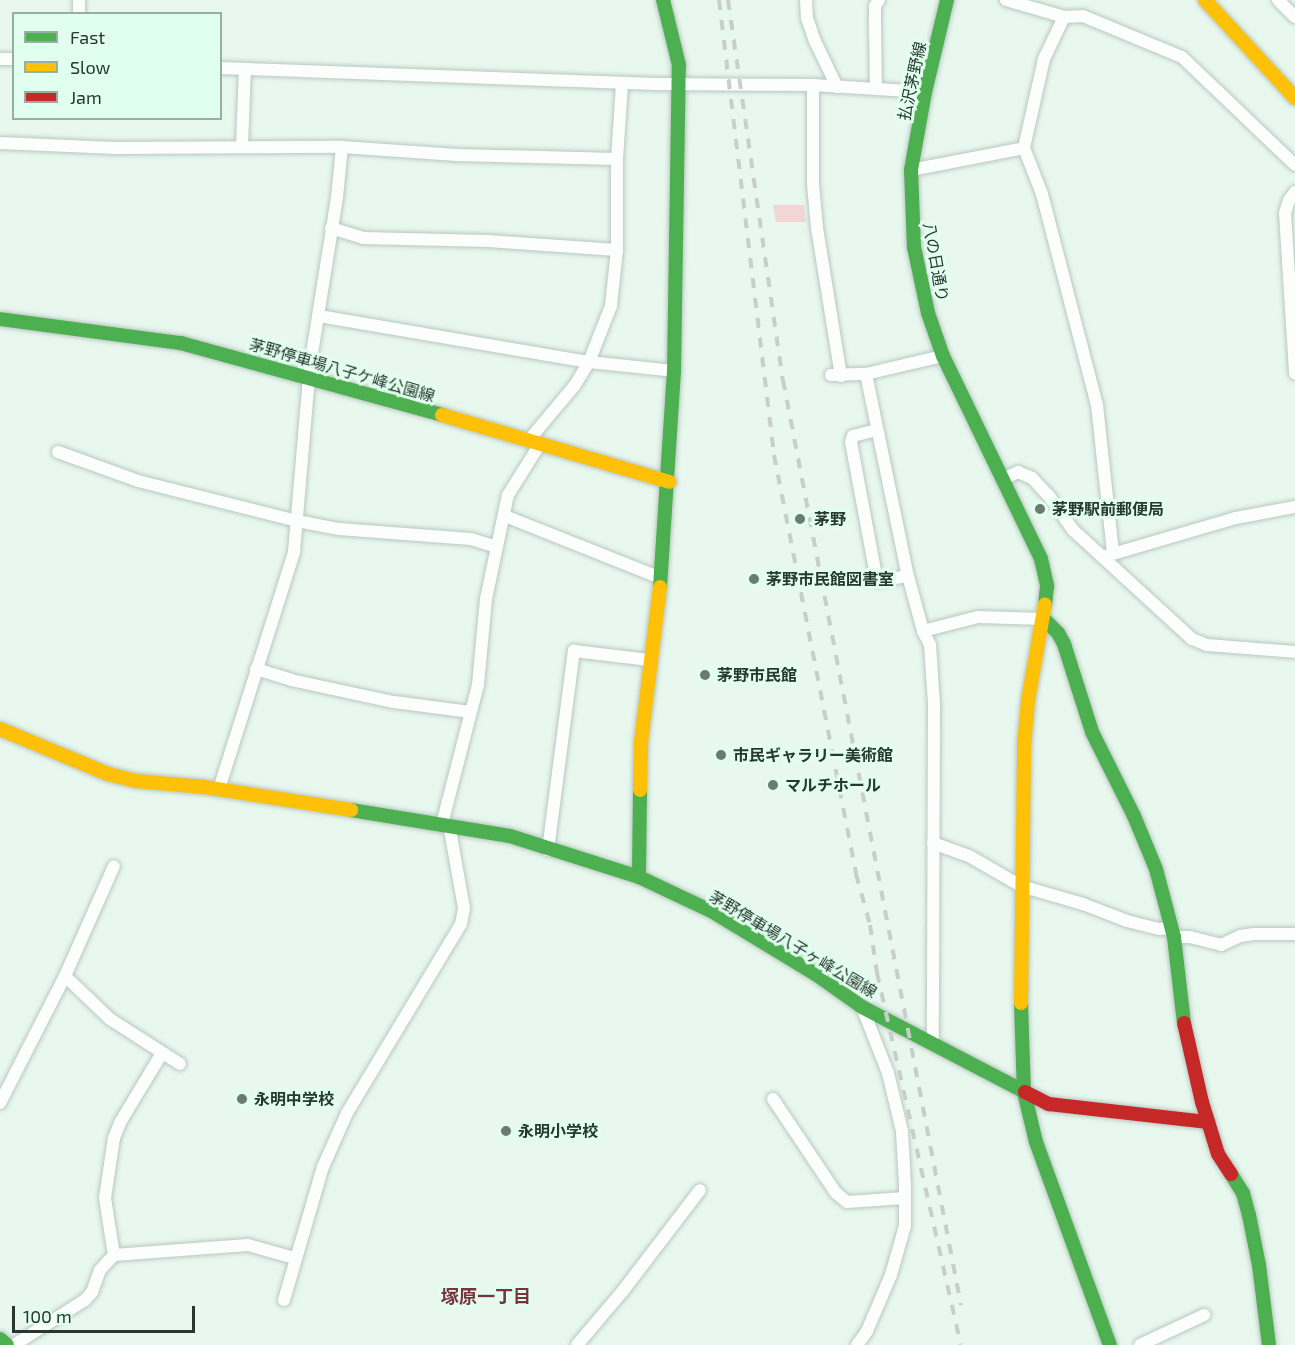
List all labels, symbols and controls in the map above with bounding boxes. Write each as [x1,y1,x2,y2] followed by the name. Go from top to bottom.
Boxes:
[12,12,222,120] legend
[70,26,105,48] text: Fast
[894,40,930,122] street label: 払沢茅野線
[70,56,110,78] text: Slow
[70,86,102,108] text: Jam
[920,221,952,303] street label: 八の日通り
[247,334,437,406] street label: 茅野停車場八子ケ峰公園線
[1052,499,1164,519] place label: 茅野駅前郵便局
[1033,502,1047,516] marker: 茅野駅前郵便局
[814,509,846,529] place label: 茅野
[791,510,809,528] marker: 茅野
[766,569,894,589] place label: 茅野市民館図書室
[747,572,761,586] marker: 茅野市民館図書室
[717,665,797,685] place label: 茅野市民館
[698,668,712,682] marker: 茅野市民館
[733,745,893,765] place label: 市民ギャラリー美術館
[714,748,728,762] marker: 市民ギャラリー美術館
[785,775,881,795] place label: マルチホール
[766,778,780,792] marker: マルチホール
[706,886,880,1002] street label: 茅野停車場八子ヶ峰公園線
[254,1089,334,1109] place label: 永明中学校
[235,1092,249,1106] marker: 永明中学校
[518,1121,598,1141] place label: 永明小学校
[499,1124,513,1138] marker: 永明小学校
[441,1285,531,1307] district label: 塚原一丁目
[15,1294,198,1332] scale bar
[23,1305,72,1327] text: 100 m

